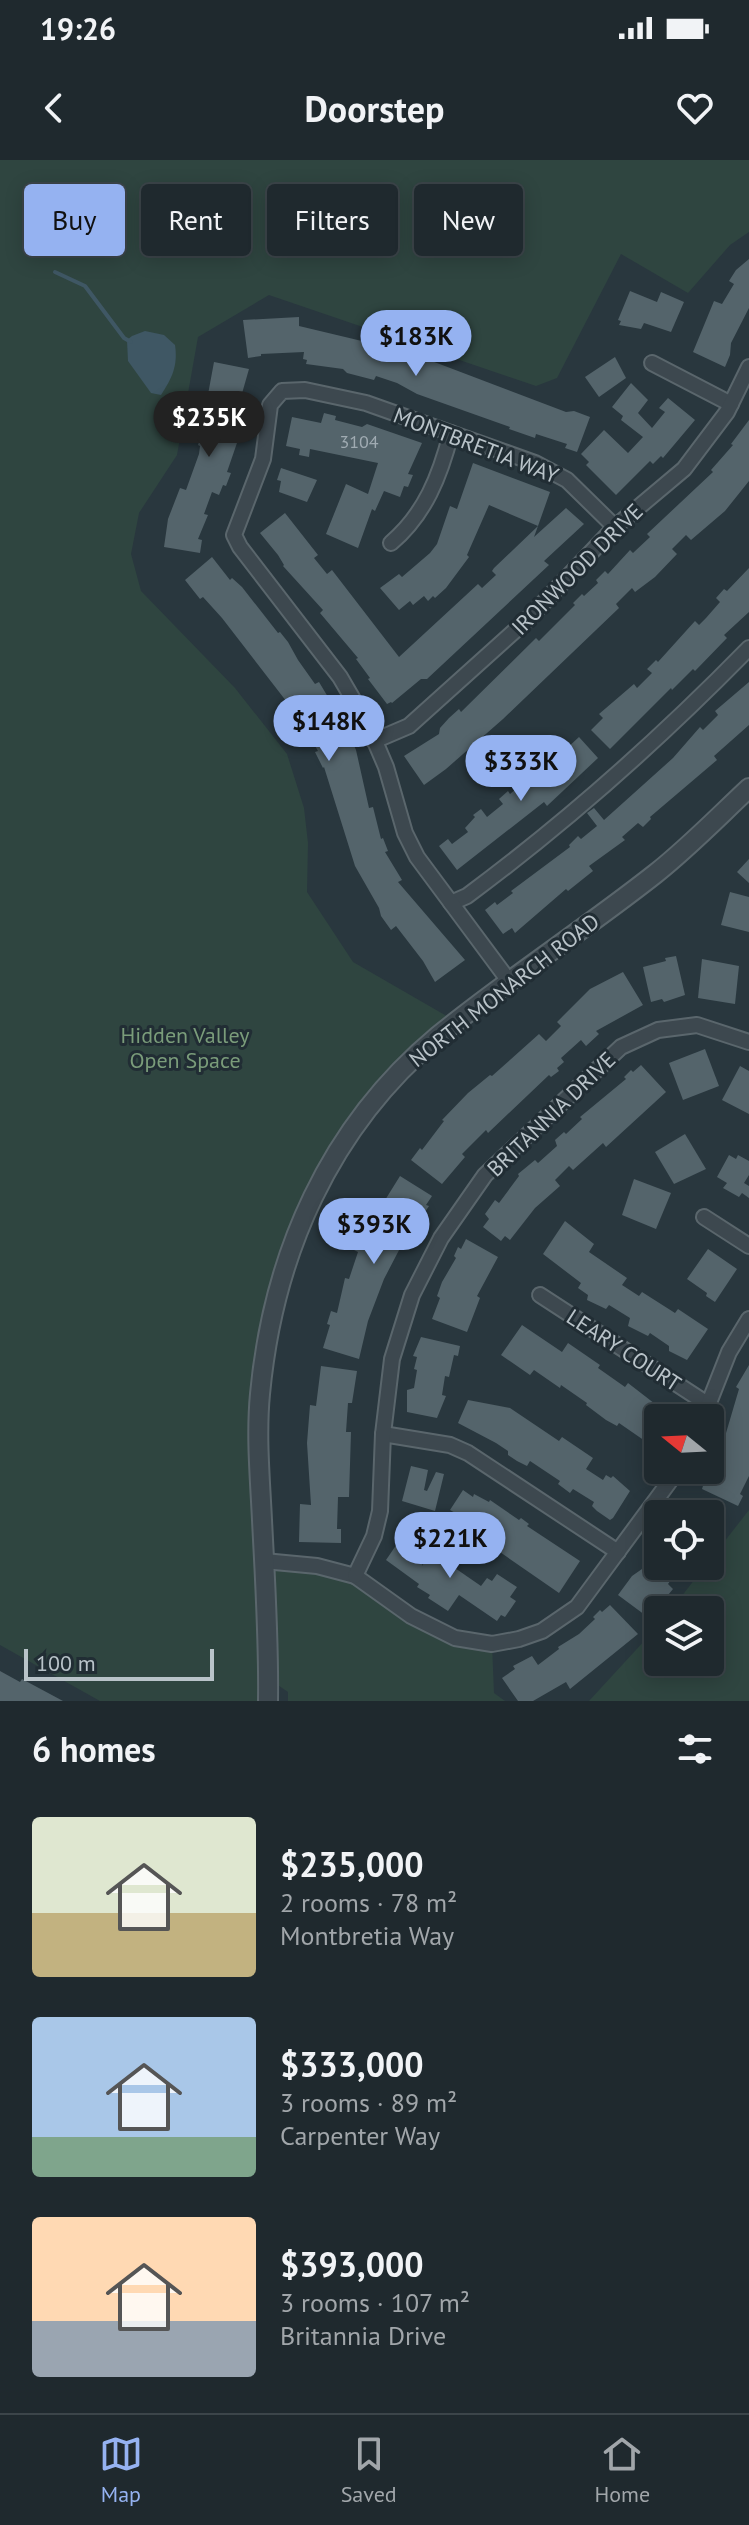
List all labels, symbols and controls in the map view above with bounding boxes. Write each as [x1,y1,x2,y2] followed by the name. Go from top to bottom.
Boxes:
[40,9,116,48] text: 19:26
[305,85,444,132] text: Doorstep
[32,86,76,130] icon: back
[673,86,717,130] icon: heart
[24,184,125,256] chip: Buy
[141,184,251,256] chip: Rent
[267,184,398,256] chip: Filters
[414,184,523,256] chip: New
[360,310,472,378] pin: $183K
[378,319,454,352] text: $183K
[153,391,265,459] pin: $235K
[171,400,247,433] text: $235K
[390,401,563,490] street label: MONTBRETIA WAY
[339,430,379,453] house number: 3104
[505,497,649,641] street label: IRONWOOD DRIVE
[273,695,385,763] pin: $148K
[291,704,367,737] text: $148K
[465,735,577,803] pin: $333K
[483,744,559,777] text: $333K
[403,907,605,1073] street label: NORTH MONARCH ROAD
[121,1021,250,1074] park label: Hidden Valley Open Space
[481,1046,621,1182] street label: BRITANNIA DRIVE
[318,1198,430,1266] pin: $393K
[336,1207,412,1240] text: $393K
[562,1303,686,1397] street label: LEARY COURT
[644,1404,724,1484] north arrow
[644,1404,724,1676] map controls
[644,1500,724,1580] button: locate
[394,1512,506,1580] pin: $221K
[412,1521,488,1554] text: $221K
[644,1596,724,1676] button: layers
[24,1645,214,1681] scale bar
[36,1649,96,1677] text: 100 m
[32,1727,156,1771] text: 6 homes
[673,1727,717,1771] icon: filters
[280,1842,424,1886] text: $235,000
[96,1849,192,1945] icon: home
[280,1886,457,1919] text: 2 rooms · 78 m²
[280,1919,454,1952] text: Montbretia Way
[280,2042,424,2086] text: $333,000
[96,2049,192,2145] icon: home
[280,2086,457,2119] text: 3 rooms · 89 m²
[280,2119,440,2152] text: Carpenter Way
[280,2242,424,2286] text: $393,000
[96,2249,192,2345] icon: home
[280,2286,470,2319] text: 3 rooms · 107 m²
[280,2319,446,2352] text: Britannia Drive
[99,2432,143,2508] tab: Map
[341,2432,397,2508] tab: Saved
[594,2432,650,2508] tab: Home

